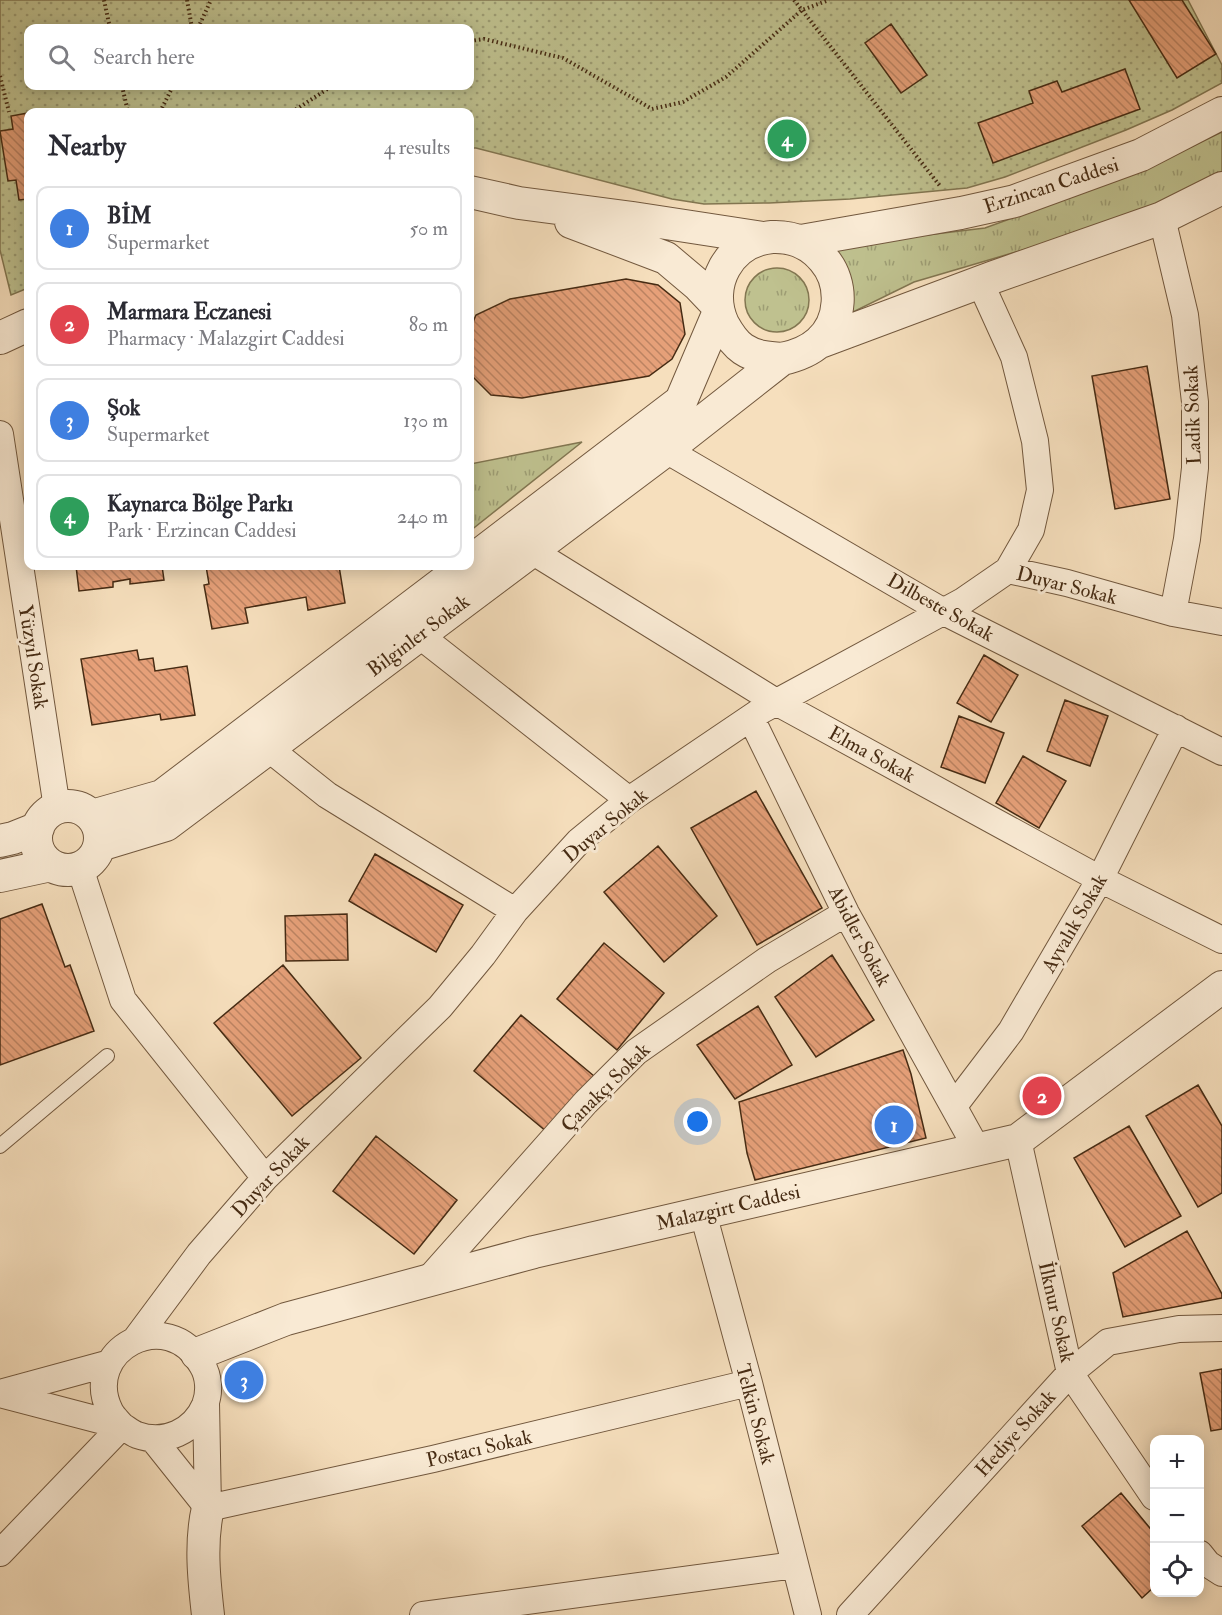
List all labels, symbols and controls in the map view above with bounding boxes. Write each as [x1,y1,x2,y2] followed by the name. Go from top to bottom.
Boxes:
[24,24,474,90] search box
[45,41,78,74] icon: search
[93,43,195,71] text: Search here
[768,116,806,162] pin: 4
[48,131,126,163] text: Nearby
[384,135,450,160] text: 4 results
[980,152,1122,219] street label: Erzincan Caddesi
[107,202,152,230] text: BİM
[66,216,73,241] text: 1
[409,216,448,241] text: 50 m
[107,230,210,255] text: Supermarket
[107,298,272,326] text: Marmara Eczanesi
[64,312,75,337] text: 2
[409,312,448,337] text: 80 m
[107,326,345,351] text: Pharmacy · Malazgirt Caddesi
[1178,364,1207,465] street label: Ladik Sokak
[107,394,140,422] text: Şok
[66,408,73,433] text: 3
[403,408,448,433] text: 130 m
[107,422,210,447] text: Supermarket
[107,490,293,518] text: Kaynarca Bölge Parkı
[64,504,75,529] text: 4
[397,504,448,529] text: 240 m
[107,518,297,543] text: Park · Erzincan Caddesi
[1014,561,1120,610] street label: Duyar Sokak
[883,568,999,647] street label: Dilbeste Sokak
[362,588,475,682] street label: Bilginler Sokak
[13,603,54,711] street label: Yüzyıl Sokak
[824,720,920,789] street label: Elma Sokak
[558,782,653,868] street label: Duyar Sokak
[1036,869,1113,978] street label: Ayvalık Sokak
[822,881,897,991] street label: Abidler Sokak
[555,1037,656,1137] street label: Çanakçı Sokak
[1022,1074,1062,1118] pin: 2
[874,1102,914,1148] pin: 1
[683,1107,712,1136] your location
[226,1130,315,1223] street label: Duyar Sokak
[654,1179,802,1236] street label: Malazgirt Caddesi
[1033,1259,1080,1365] street label: İlknur Sokak
[224,1358,264,1402] pin: 3
[730,1361,781,1468] street label: Telkin Sokak
[970,1384,1061,1482] street label: Hediye Sokak
[424,1424,535,1473] street label: Postacı Sokak
[1150,1435,1204,1597] map controls
[1150,1435,1204,1489] button: +
[1150,1489,1204,1543] button: −
[1150,1543,1204,1597] button: locate

